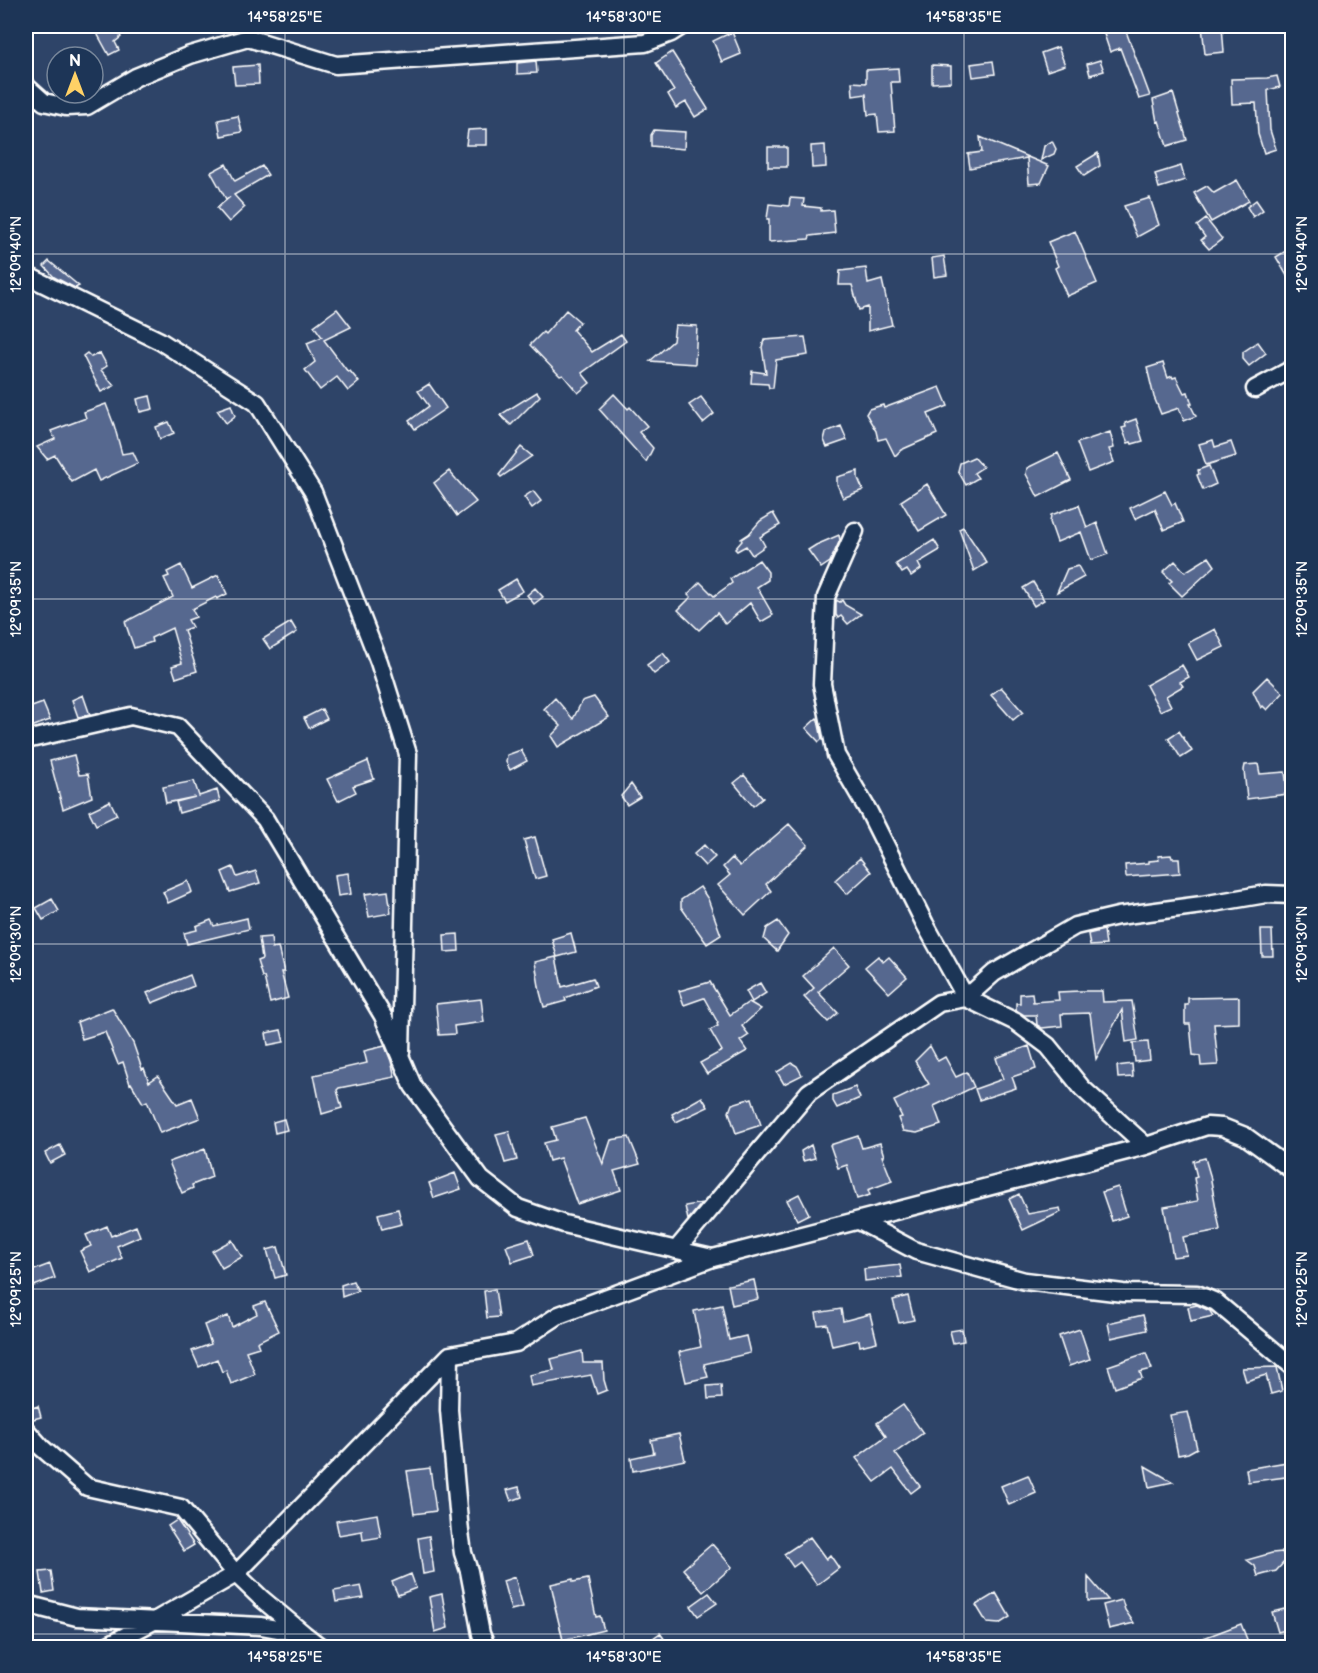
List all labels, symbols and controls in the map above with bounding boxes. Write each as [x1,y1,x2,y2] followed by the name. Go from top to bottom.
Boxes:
[248,8,323,27] text: 14°58'25"E
[586,8,662,27] text: 14°58'30"E
[926,8,1002,27] text: 14°58'35"E
[45,45,105,105] north arrow
[69,52,81,71] text: N
[7,216,26,292] text: 12°09'40"N
[1293,216,1312,292] text: 12°09'40"N
[7,561,26,637] text: 12°09'35"N
[1293,561,1312,637] text: 12°09'35"N
[7,906,26,982] text: 12°09'30"N
[1293,906,1312,982] text: 12°09'30"N
[7,1251,26,1327] text: 12°09'25"N
[1293,1251,1312,1327] text: 12°09'25"N
[248,1648,323,1667] text: 14°58'25"E
[586,1648,662,1667] text: 14°58'30"E
[926,1648,1002,1667] text: 14°58'35"E

